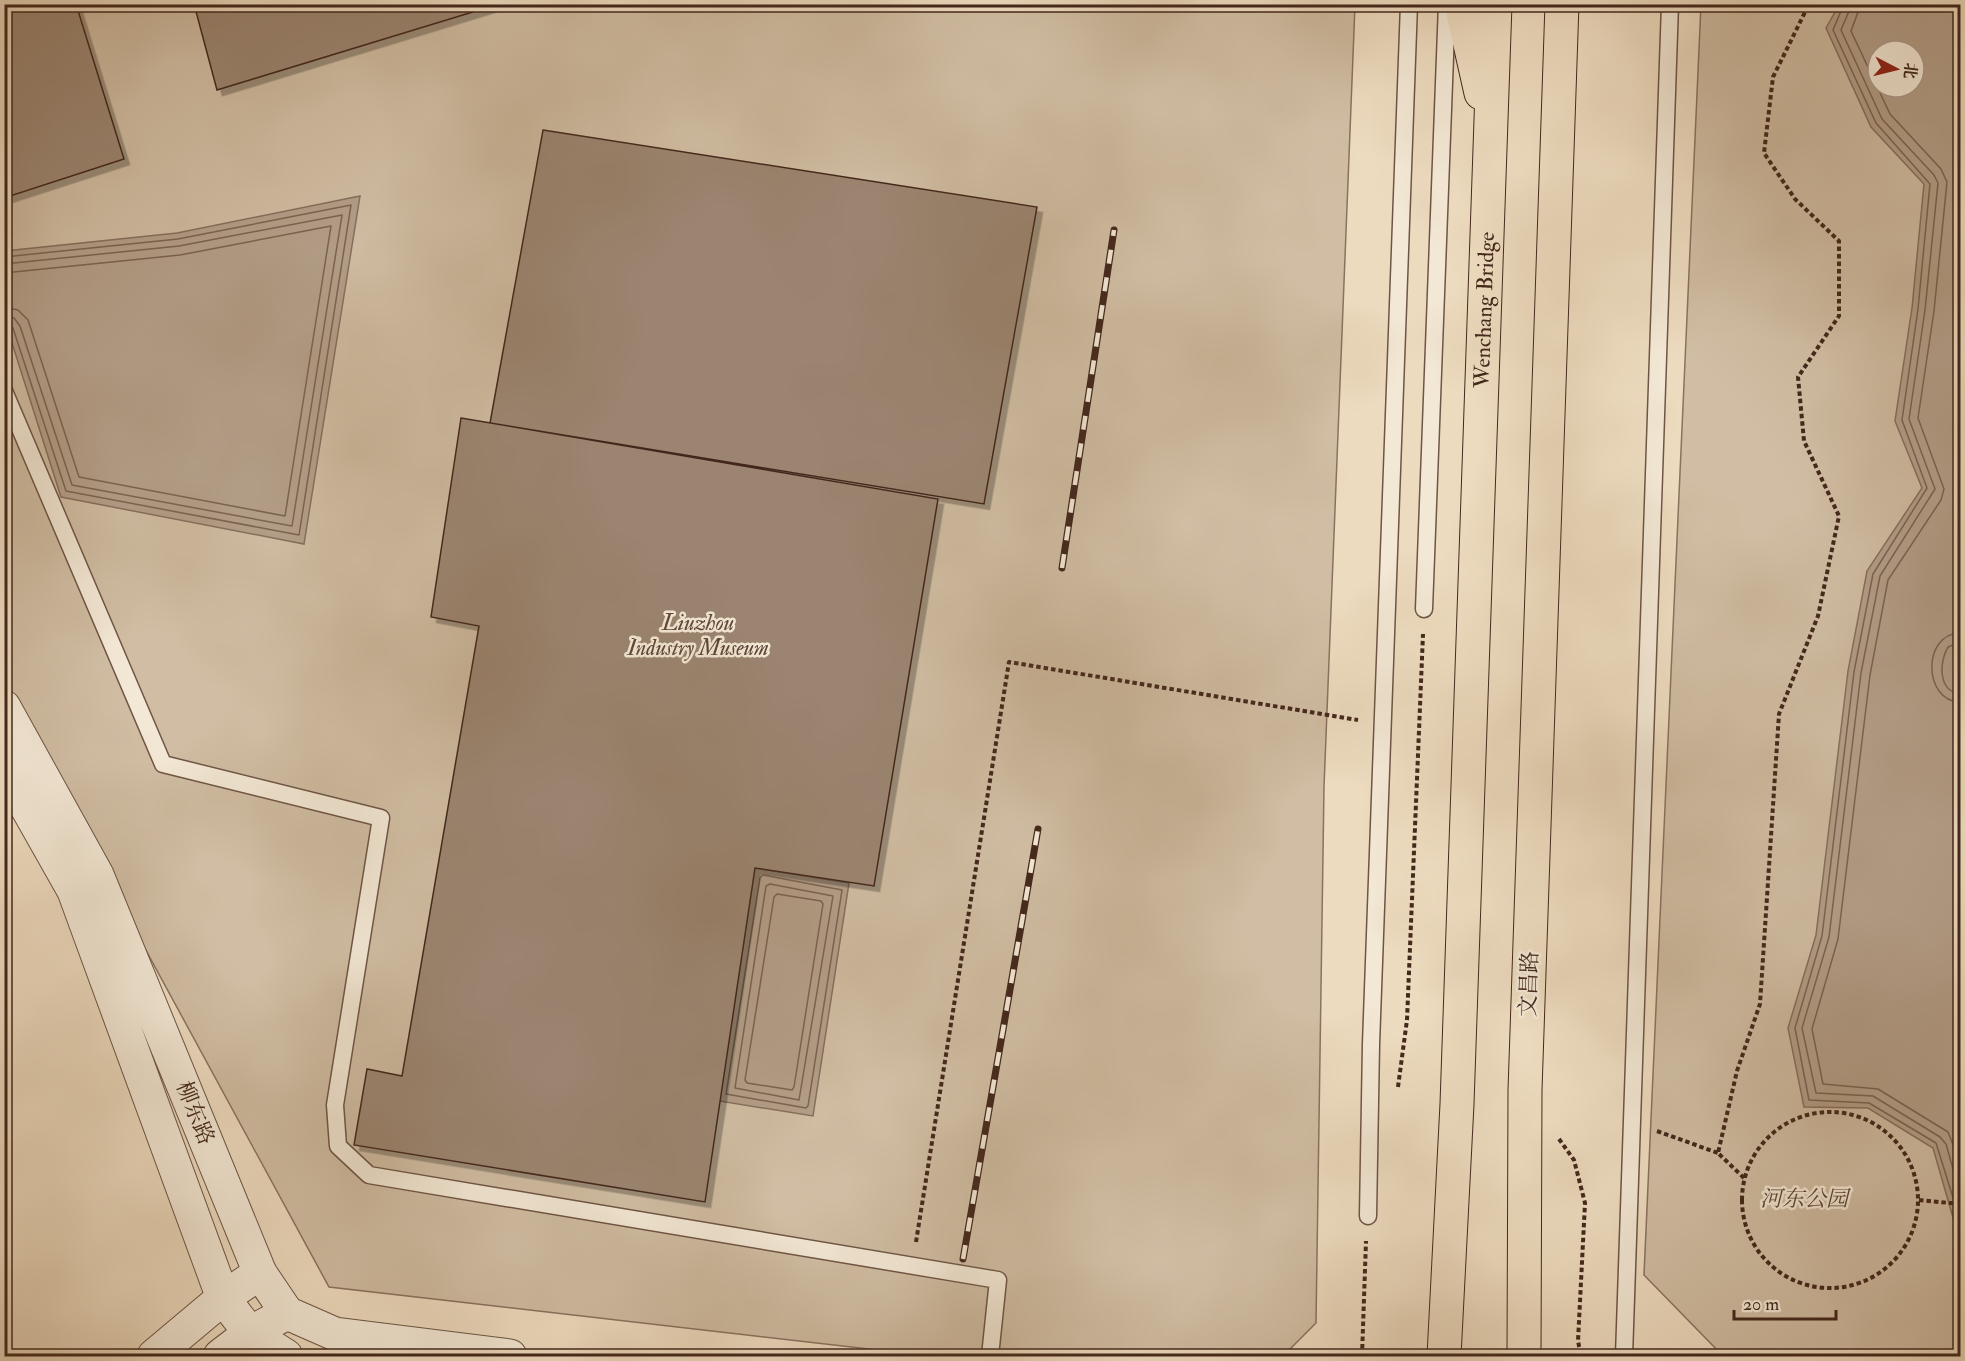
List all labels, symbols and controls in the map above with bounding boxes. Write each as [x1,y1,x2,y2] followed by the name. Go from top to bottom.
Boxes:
[1866,39,1926,99] north arrow
[1899,62,1921,80] text: 北
[1468,231,1501,389] street label: Wenchang Bridge
[626,609,769,662] park label: Liuzhou Industry Museum
[1514,951,1544,1017] street label: 文昌路
[170,1077,220,1149] street label: 柳东路
[1760,1185,1851,1213] park label: 河东公园
[1734,1283,1836,1321] scale bar
[1743,1293,1779,1316] text: 20 m

